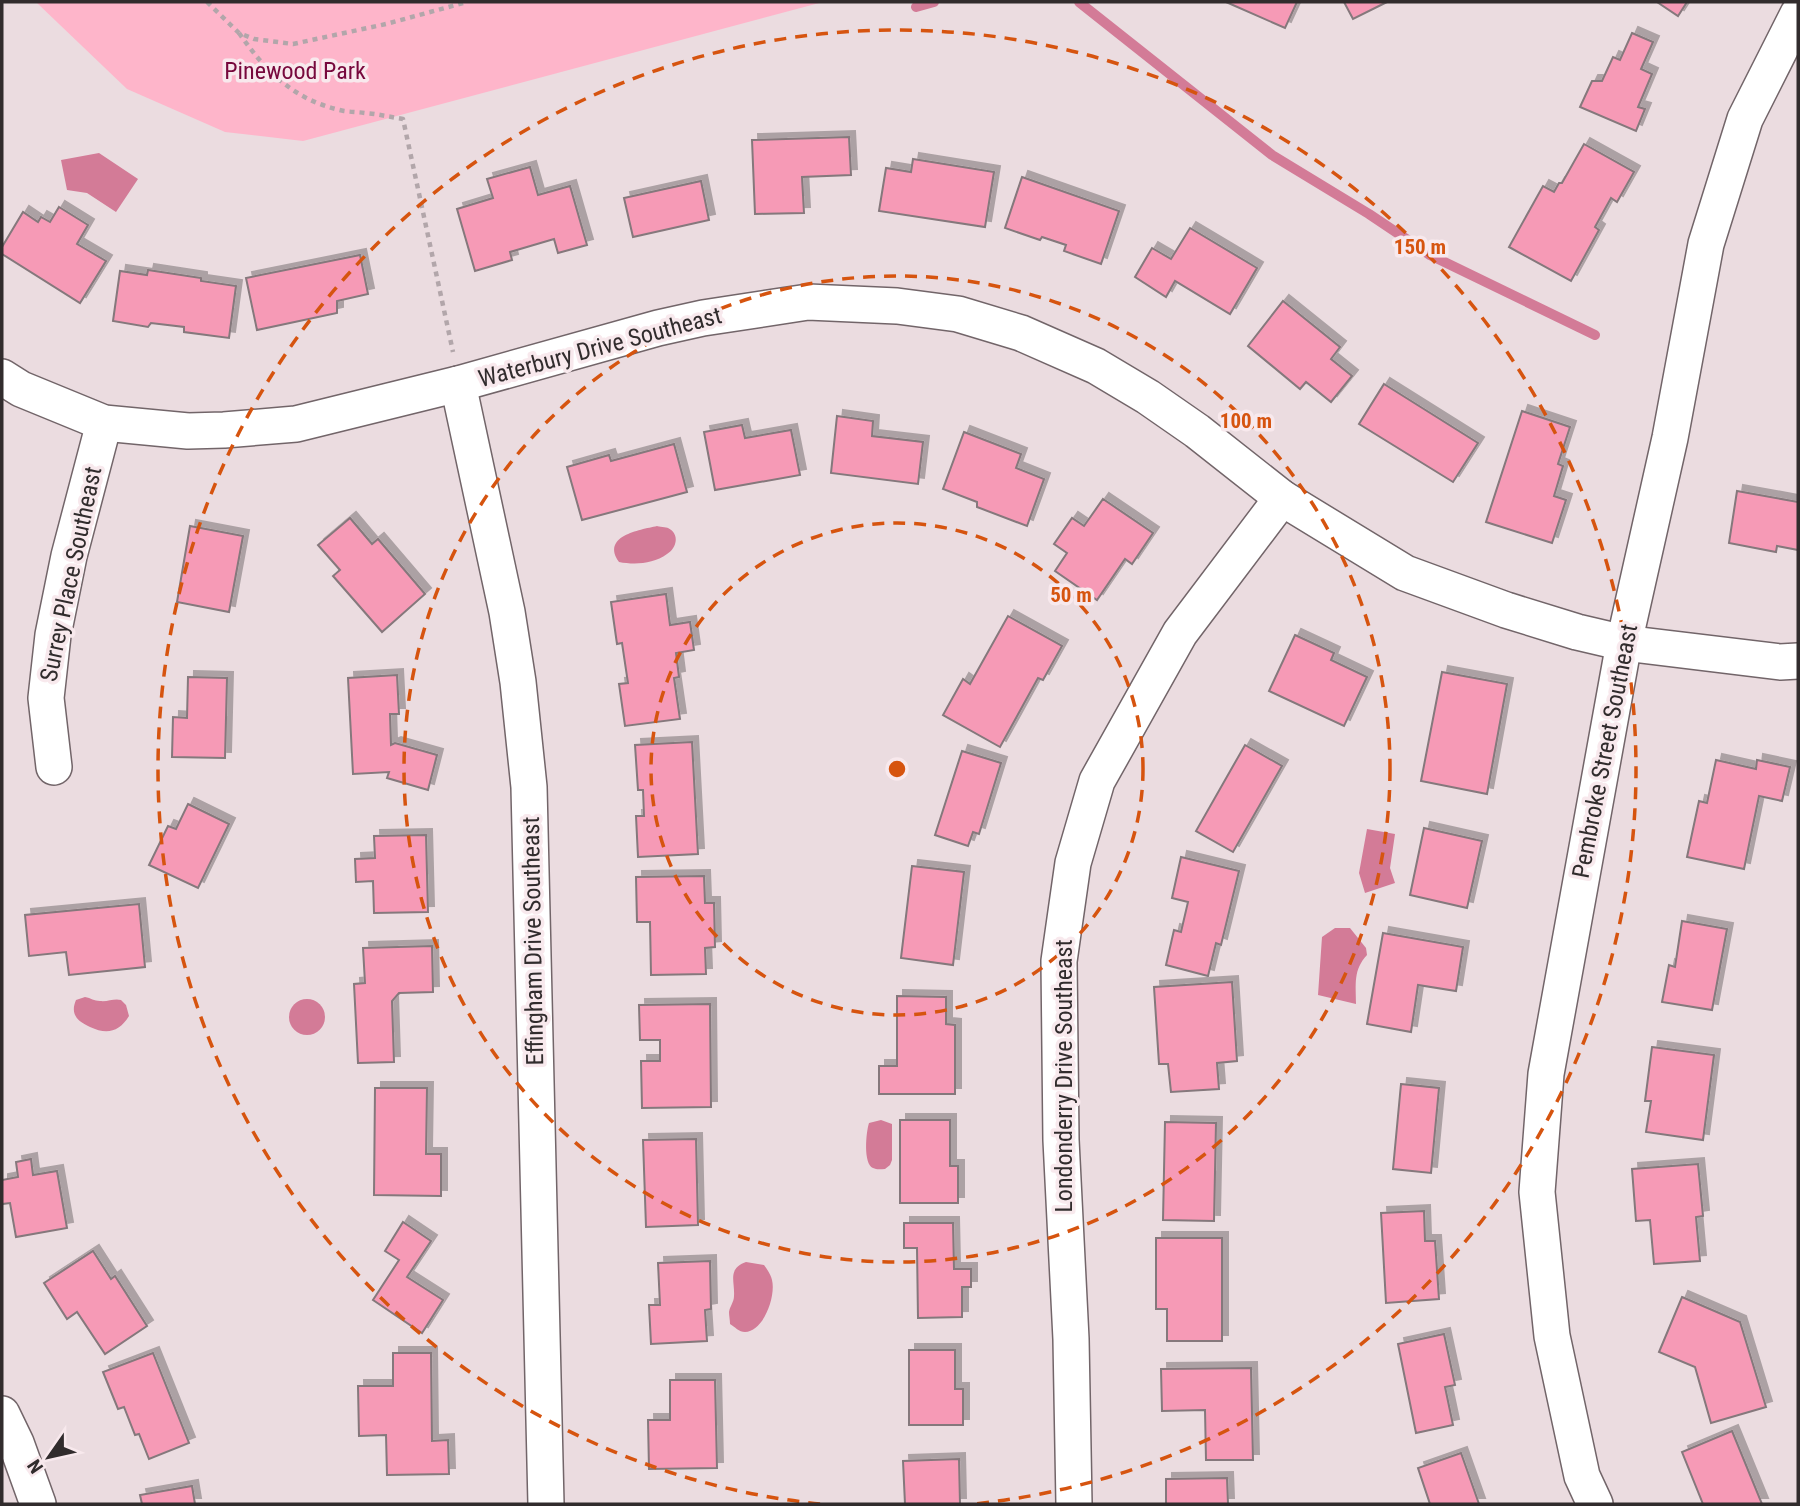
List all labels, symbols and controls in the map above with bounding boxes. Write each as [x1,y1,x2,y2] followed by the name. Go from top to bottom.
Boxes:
[224,57,366,85] park label: Pinewood Park
[1394,235,1446,259] text: 150 m
[475,301,725,393] street label: Waterbury Drive Southeast
[1220,409,1272,433] text: 100 m
[35,464,107,684] street label: Surrey Place Southeast
[1050,583,1092,607] text: 50 m
[1567,622,1643,880] street label: Pembroke Street Southeast
[885,757,909,781] centre of rings
[517,816,549,1066] street label: Effingham Drive Southeast
[1050,939,1078,1213] street label: Londonderry Drive Southeast
[14,1422,84,1492] north arrow
[23,1455,48,1477] text: N

